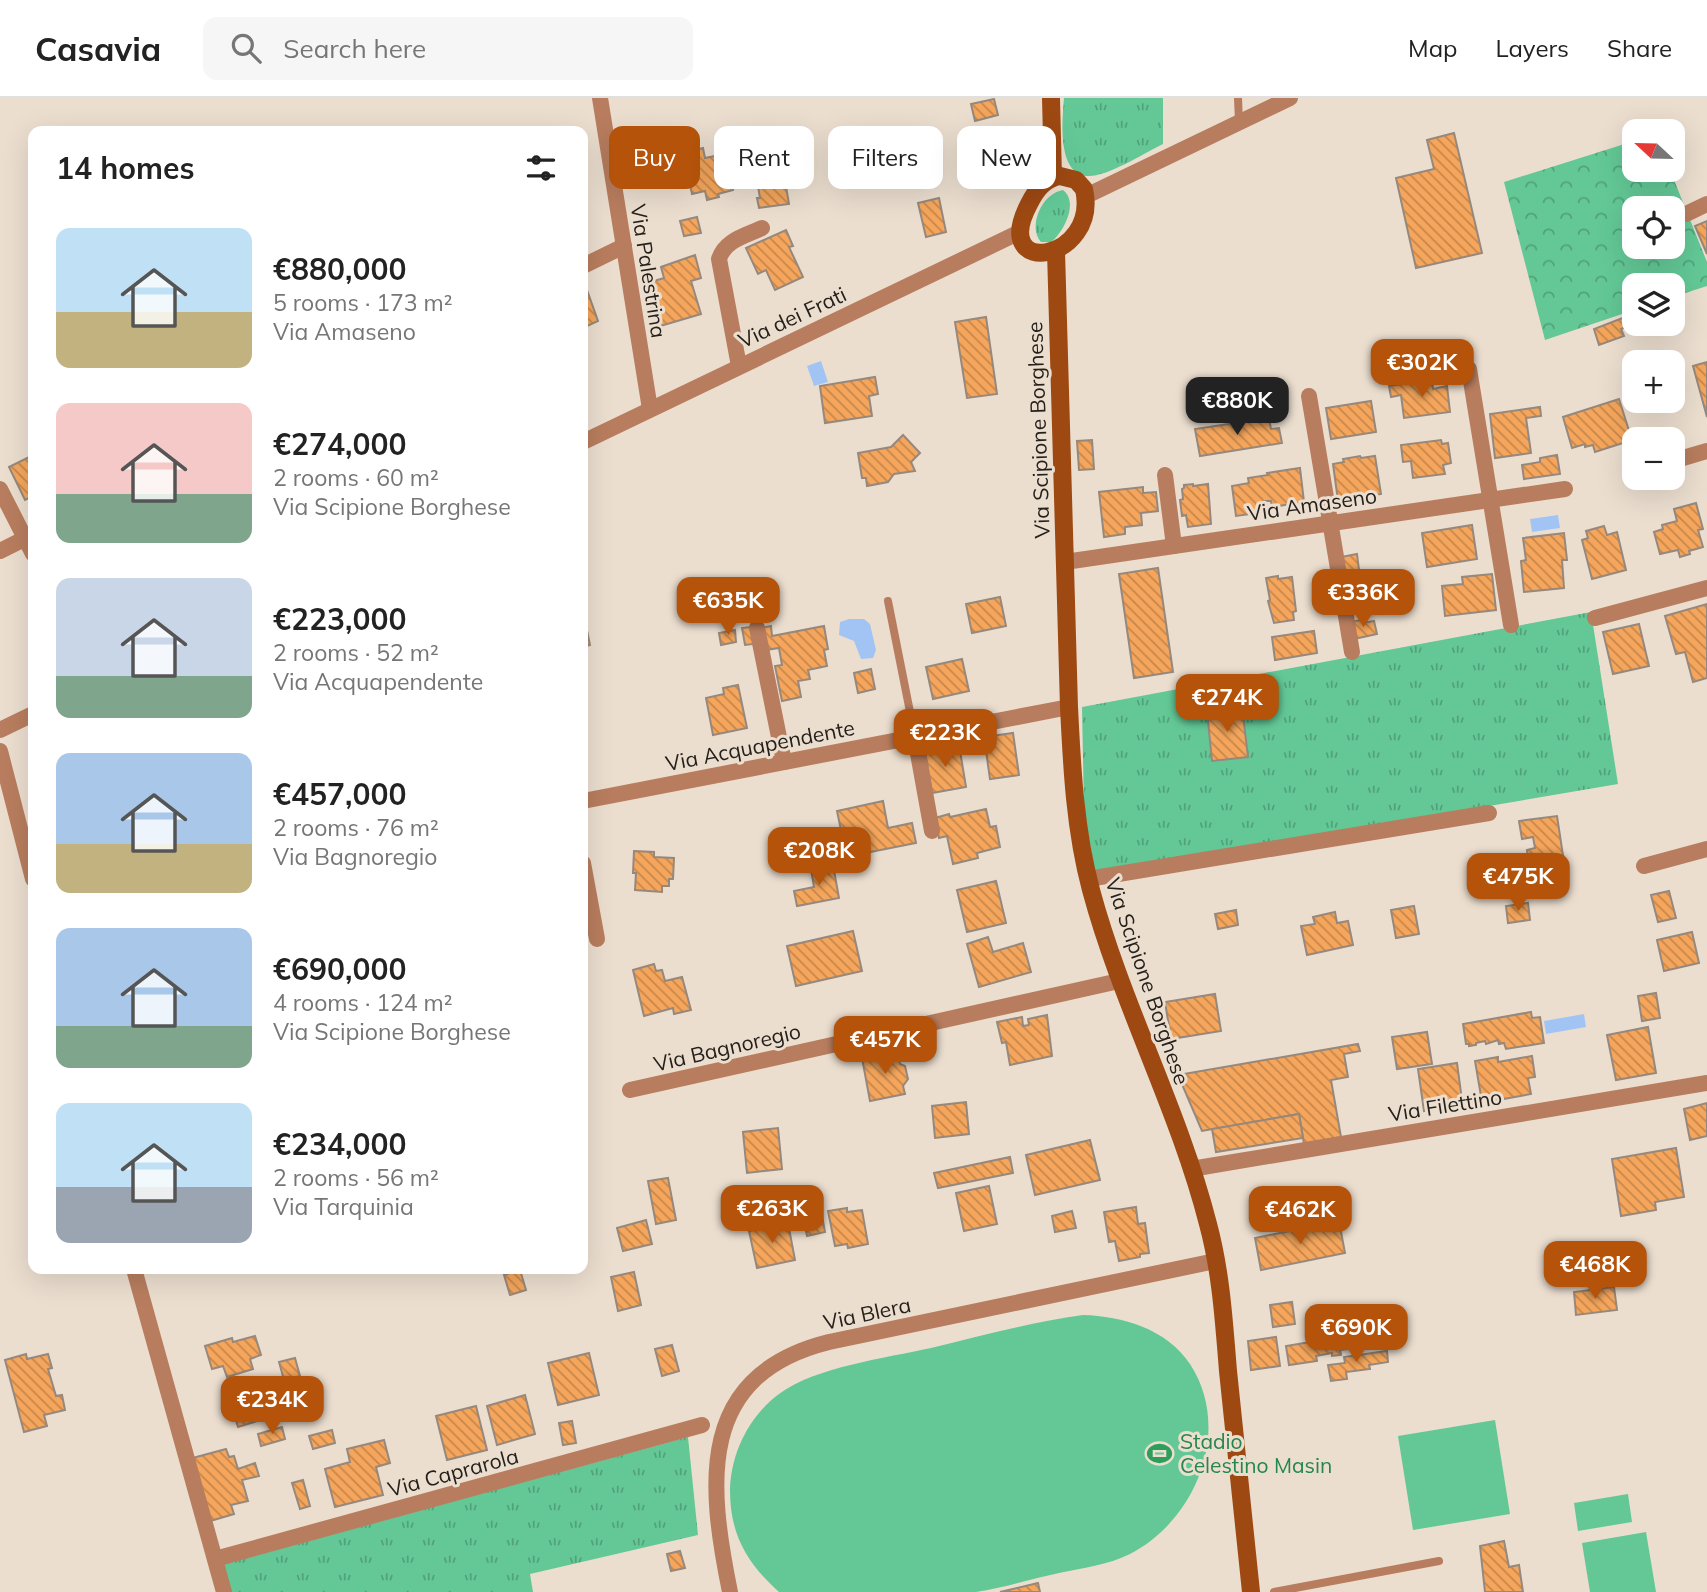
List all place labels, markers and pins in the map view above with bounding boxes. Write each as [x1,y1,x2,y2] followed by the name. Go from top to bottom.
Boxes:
[1373,340,1471,399] pin: €302K
[1188,378,1286,437] pin: €880K
[1314,570,1412,629] pin: €336K
[679,578,777,637] pin: €635K
[1178,674,1276,734] pin: €274K
[896,710,994,769] pin: €223K
[770,828,868,887] pin: €208K
[1469,854,1567,913] pin: €475K
[836,1016,934,1076] pin: €457K
[723,1186,821,1245] pin: €263K
[1251,1186,1349,1246] pin: €462K
[1546,1242,1644,1301] pin: €468K
[1307,1304,1405,1364] pin: €690K
[223,1376,321,1436] pin: €234K
[1180,1428,1332,1478] place label: Stadio Celestino Masin
[1146,1439,1174,1467] sports icon: Stadio Celestino Masin

